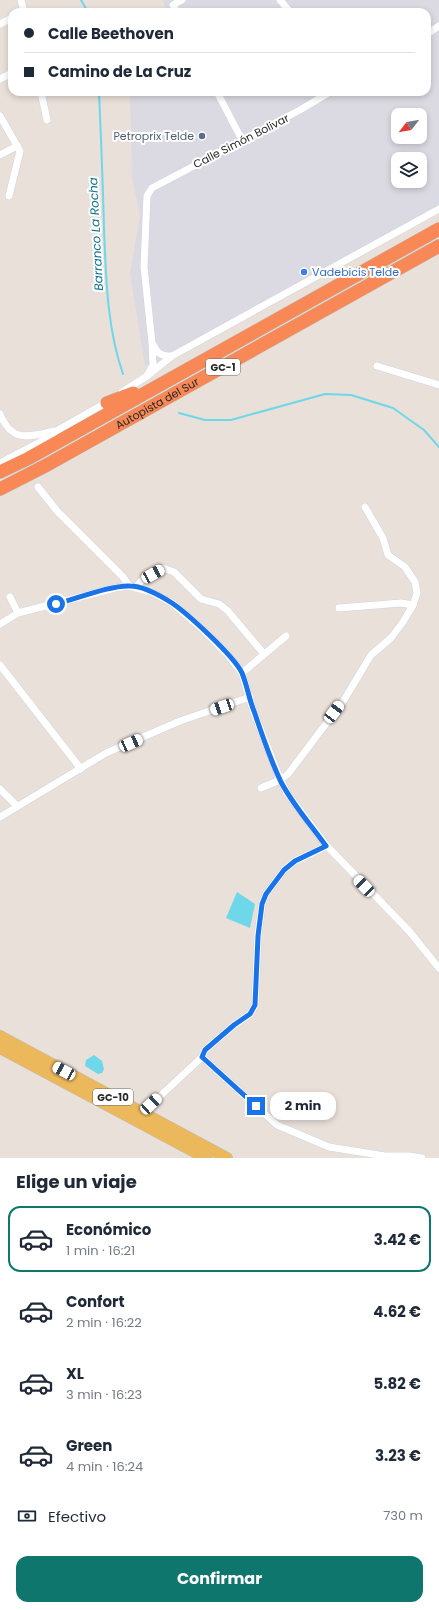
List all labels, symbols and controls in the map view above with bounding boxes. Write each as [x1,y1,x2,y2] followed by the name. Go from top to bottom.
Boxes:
[48,23,174,44] text: Calle Beethoven
[48,61,191,82] text: Camino de La Cruz
[391,108,427,144] north arrow
[391,108,427,188] map controls
[190,110,292,172] street label: Calle Simón Bolivar
[113,128,194,144] place label: Petroprix Telde
[197,131,207,141] marker: Petroprix Telde
[391,152,427,188] button: layers
[84,177,107,291] water label: Barranco La Rocha
[312,264,399,280] place label: Vadebicis Telde
[299,267,309,277] marker: Vadebicis Telde
[206,359,240,375] road number: GC-1
[112,374,202,433] street label: Autopista del Sur
[140,563,166,585] car
[47,595,65,613] route start
[209,697,235,717] car
[322,699,346,725] car
[118,733,144,753] car
[351,873,377,899] car
[51,1060,77,1082] car
[93,1089,133,1105] road number: GC-10
[138,1091,164,1117] car
[270,1092,336,1120] callout: 2 min
[285,1096,321,1115] text: 2 min
[247,1097,265,1115] route end
[16,1169,137,1194] text: Elige un viaje
[66,1219,151,1240] text: Económico
[18,1221,54,1257] icon: car
[374,1229,421,1250] text: 3.42 €
[66,1241,135,1260] text: 1 min · 16:21
[66,1291,125,1312] text: Confort
[18,1293,54,1329] icon: car
[373,1301,421,1322] text: 4.62 €
[66,1313,142,1332] text: 2 min · 16:22
[66,1363,84,1384] text: XL
[18,1365,54,1401] icon: car
[374,1373,421,1394] text: 5.82 €
[66,1385,142,1404] text: 3 min · 16:23
[66,1435,112,1456] text: Green
[18,1437,54,1473] icon: car
[375,1445,421,1466] text: 3.23 €
[66,1457,143,1476] text: 4 min · 16:24
[16,1505,38,1527] icon: cash
[48,1506,106,1527] text: Efectivo
[383,1506,423,1525] text: 730 m
[16,1556,423,1602] button: Confirmar

